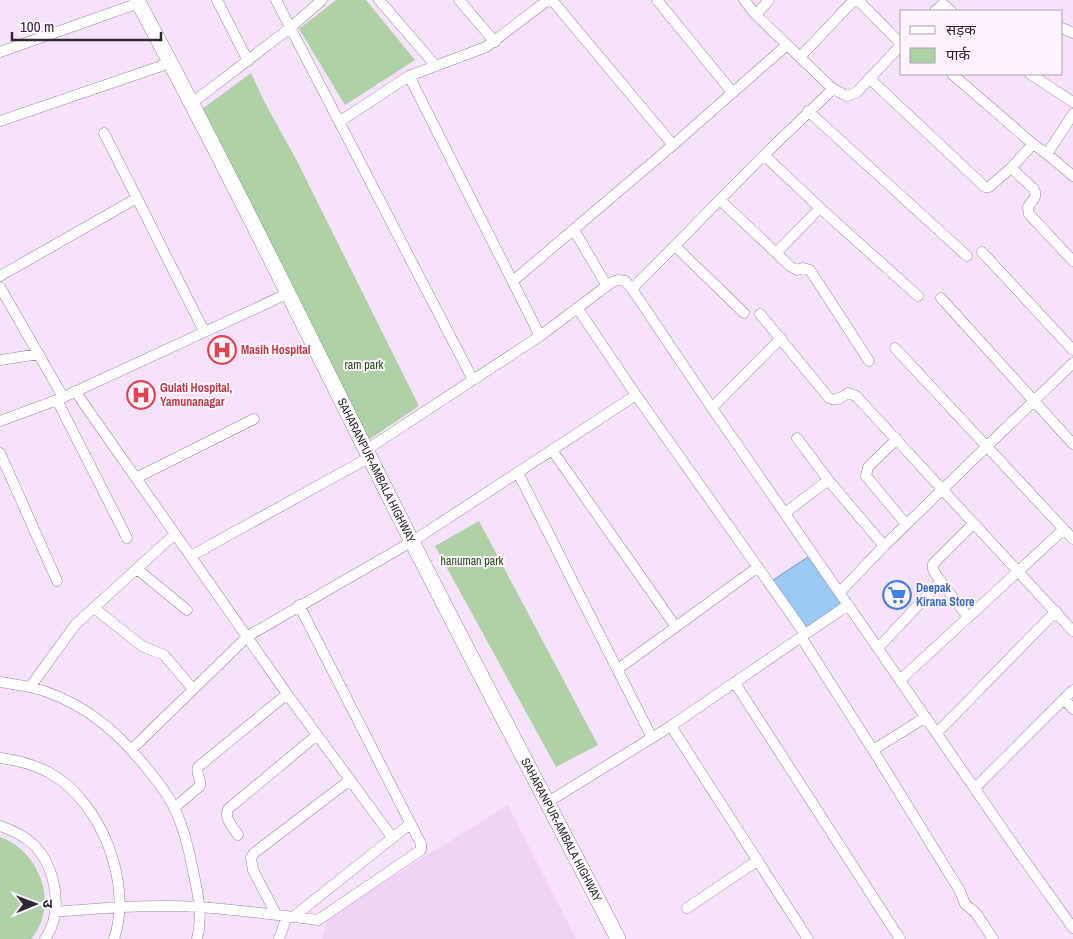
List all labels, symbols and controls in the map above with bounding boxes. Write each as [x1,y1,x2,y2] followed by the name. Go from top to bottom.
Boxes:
[12,10,161,42] scale bar
[900,10,1063,75] legend
[20,16,54,37] text: 100 m
[946,19,976,40] text: सड़क
[946,44,970,65] text: पार्क
[207,335,237,365] hospital icon: Masih Hospital
[241,342,311,358] place label: Masih Hospital
[345,357,383,373] park label: ram park
[126,380,156,410] hospital icon: Gulati Hospital, Yamunanagar
[160,380,232,410] place label: Gulati Hospital, Yamunanagar
[334,396,419,546] street label: SAHARANPUR-AMBALA HIGHWAY
[441,553,504,569] park label: hanuman park
[882,580,912,610] supermarket icon: Deepak Kirana Store
[916,580,975,610] place label: Deepak Kirana Store
[517,755,606,905] street label: SAHARANPUR-AMBALA HIGHWAY
[10,879,60,929] north arrow
[39,900,57,909] text: उ

